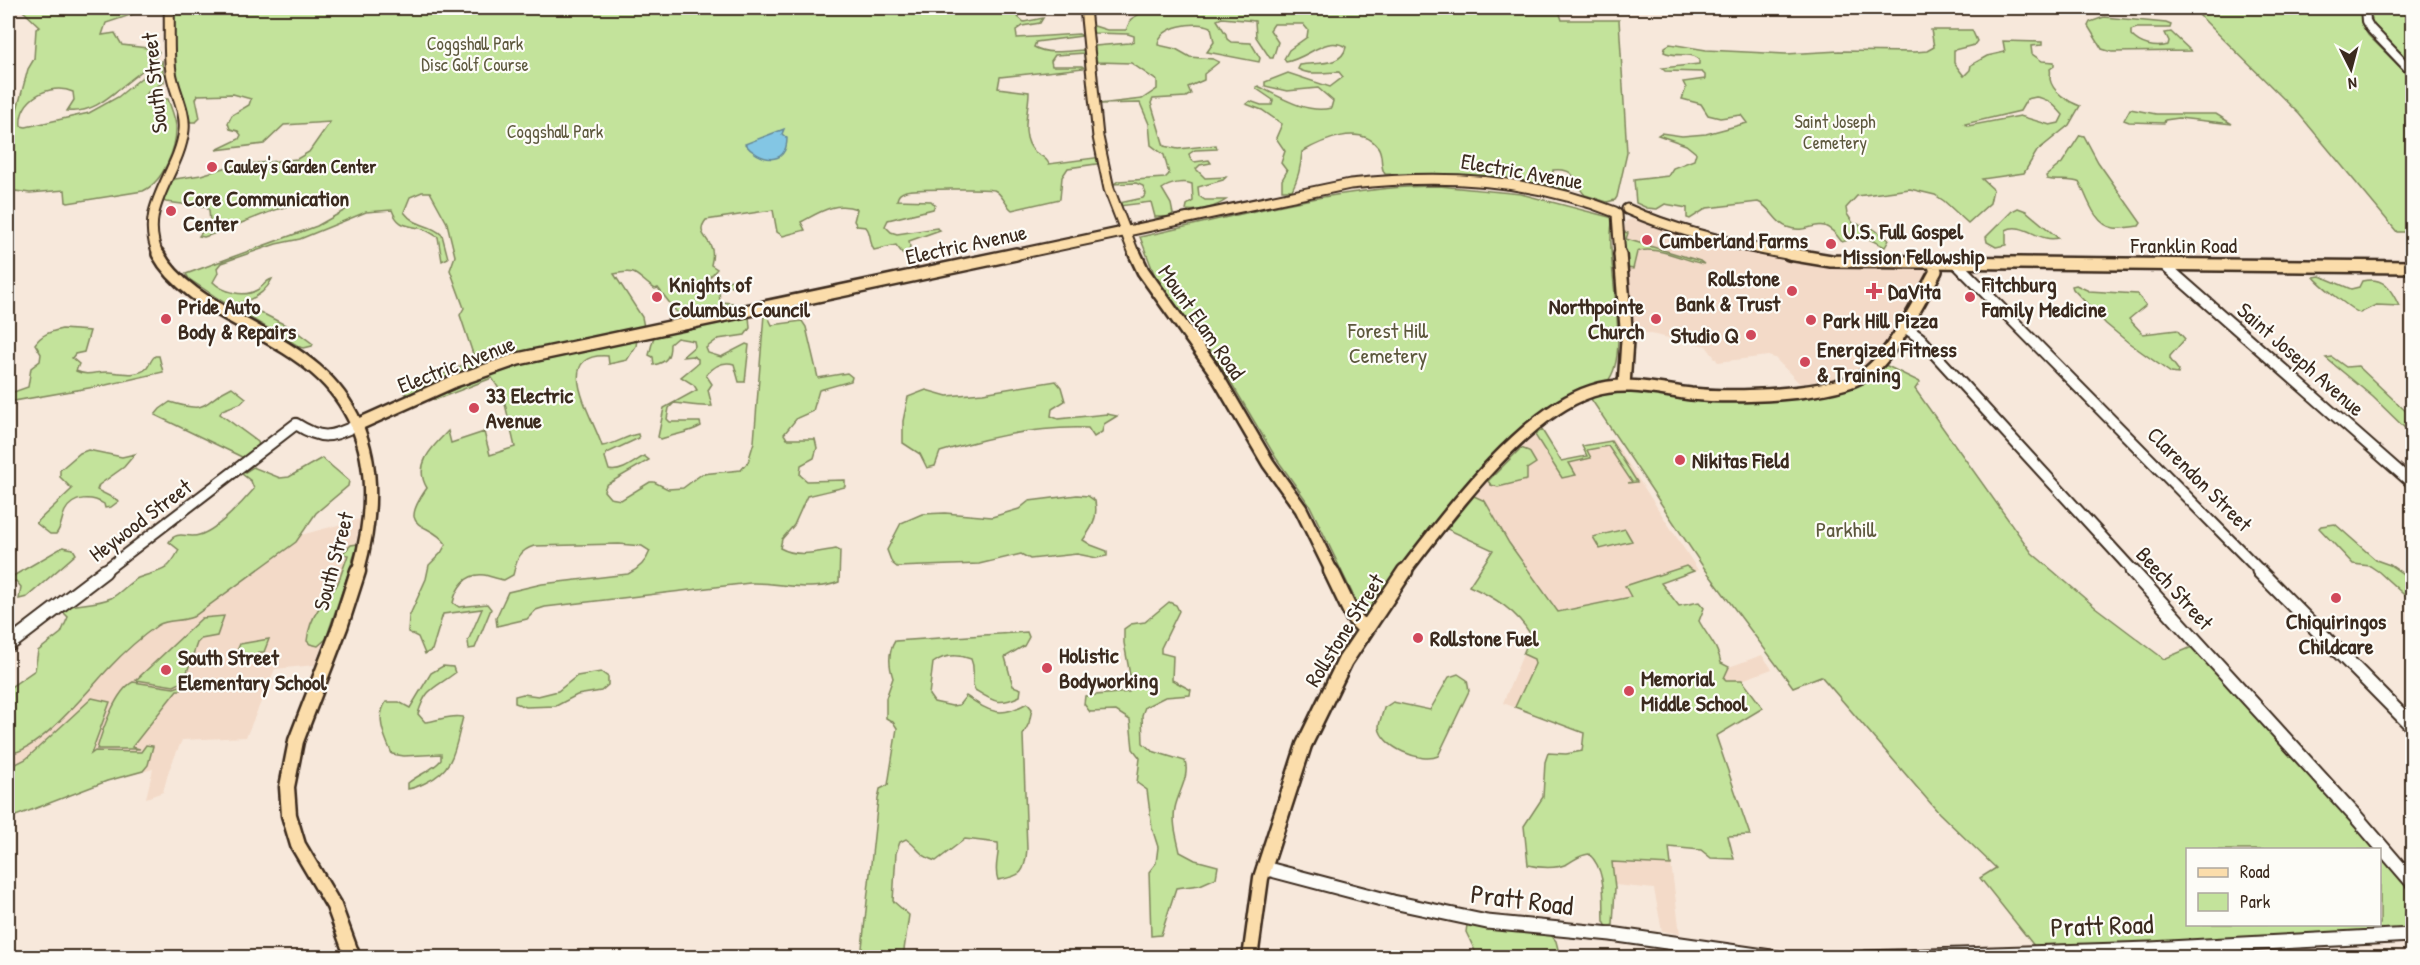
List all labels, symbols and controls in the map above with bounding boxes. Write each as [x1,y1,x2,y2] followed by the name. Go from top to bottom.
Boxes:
[134,31,174,135] street label: South Street
[421,31,529,77] park label: Coggshall Park Disc Golf Course
[2321,39,2381,99] north arrow
[2347,73,2358,95] text: N
[1794,109,1876,155] park label: Saint Joseph Cemetery
[507,119,604,144] park label: Coggshall Park
[1459,146,1586,197] street label: Electric Avenue
[224,154,376,180] place label: Cauley's Garden Center
[205,160,219,174] marker: Cauley's Garden Center
[183,183,349,238] place label: Core Communication Center
[164,204,178,218] marker: Core Communication Center
[903,216,1030,271] street label: Electric Avenue
[1843,216,1985,272] place label: U.S. Full Gospel Mission Fellowship
[1659,225,1808,255] place label: Cumberland Farms
[2130,230,2238,260] street label: Franklin Road
[1640,233,1654,247] marker: Cumberland Farms
[1824,237,1838,251] marker: U.S. Full Gospel Mission Fellowship
[1151,259,1253,386] street label: Mount Elam Road
[1676,263,1781,318] place label: Rollstone Bank & Trust
[669,269,811,324] place label: Knights of Columbus Council
[1981,269,2107,325] place label: Fitchburg Family Medicine
[1888,276,1941,306] place label: DaVita
[1865,282,1883,300] marker: DaVita
[1785,284,1799,298] marker: Rollstone Bank & Trust
[650,290,664,304] marker: Knights of Columbus Council
[1963,290,1977,304] marker: Fitchburg Family Medicine
[178,291,297,347] place label: Pride Auto Body & Repairs
[1549,291,1645,346] place label: Northpointe Church
[2231,295,2371,423] street label: Saint Joseph Avenue
[1823,305,1938,335] place label: Park Hill Pizza
[159,312,173,326] marker: Pride Auto Body & Repairs
[1649,312,1663,326] marker: Northpointe Church
[1804,313,1818,327] marker: Park Hill Pizza
[1347,315,1429,370] park label: Forest Hill Cemetery
[1671,320,1739,350] place label: Studio Q
[393,328,519,400] street label: Electric Avenue
[1744,328,1758,342] marker: Studio Q
[1817,334,1957,390] place label: Energized Fitness & Training
[1798,355,1812,369] marker: Energized Fitness & Training
[486,380,574,435] place label: 33 Electric Avenue
[467,401,481,415] marker: 33 Electric Avenue
[2141,420,2259,538] street label: Clarendon Street
[1692,445,1789,475] place label: Nikitas Field
[1673,453,1687,467] marker: Nikitas Field
[83,471,198,568] street label: Heywood Street
[305,508,361,614] street label: South Street
[1816,514,1877,544] park label: Parkhill
[2129,540,2221,637] street label: Beech Street
[1297,567,1391,692] street label: Rollstone Street
[2329,591,2343,605] marker: Chiquiringos Childcare
[2286,606,2387,661] place label: Chiquiringos Childcare
[1430,623,1540,653] place label: Rollstone Fuel
[1411,631,1425,645] marker: Rollstone Fuel
[1059,640,1158,696] place label: Holistic Bodyworking
[178,642,328,698] place label: South Street Elementary School
[1040,661,1054,675] marker: Holistic Bodyworking
[159,663,173,677] marker: South Street Elementary School
[1641,663,1748,718] place label: Memorial Middle School
[1622,684,1636,698] marker: Memorial Middle School
[2186,848,2381,926] legend
[2240,859,2270,884] text: Road
[1469,875,1575,923] street label: Pratt Road
[2240,889,2271,914] text: Park
[2050,905,2154,945] street label: Pratt Road

